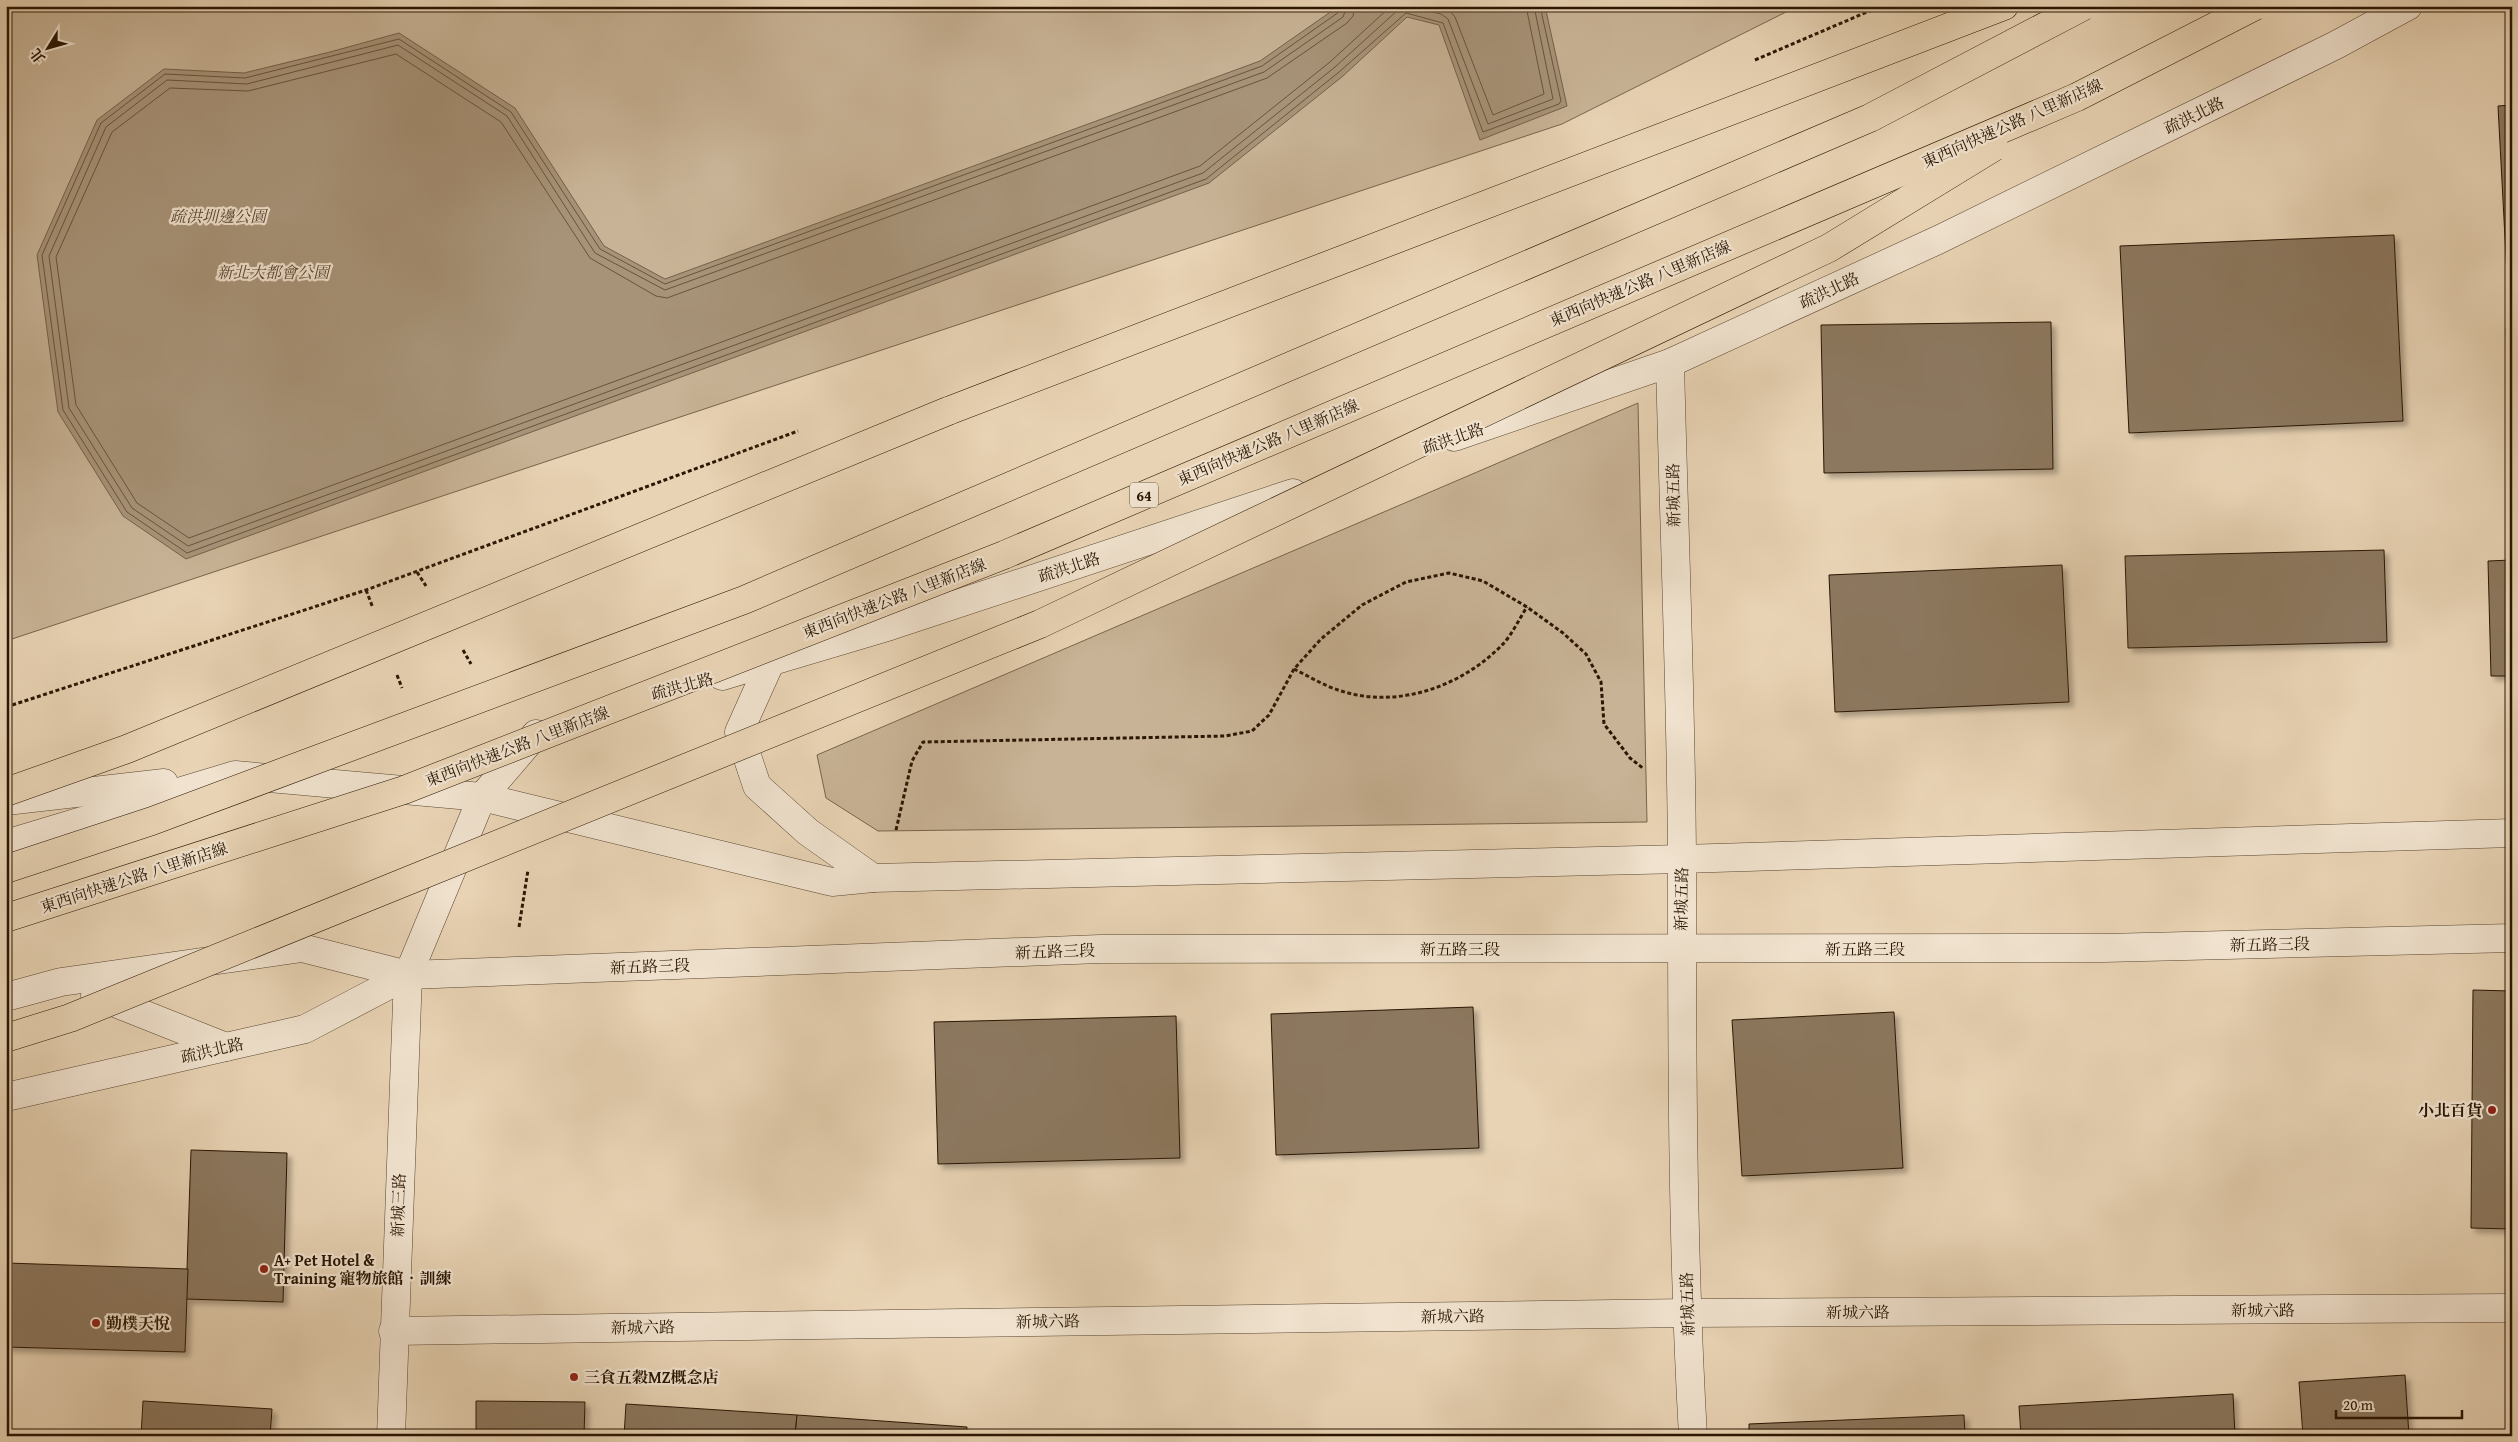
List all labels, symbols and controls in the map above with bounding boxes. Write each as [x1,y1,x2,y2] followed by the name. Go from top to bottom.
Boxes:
[22,22,72,72] north arrow
[25,44,50,67] text: 北
[1918,72,2106,174] street label: 東西向快速公路 八里新店線
[2160,90,2228,140] street label: 疏洪北路
[170,204,269,228] park label: 疏洪圳邊公園
[1545,234,1735,332] street label: 東西向快速公路 八里新店線
[217,260,332,284] park label: 新北大都會公園
[1795,266,1863,314] street label: 疏洪北路
[1173,393,1363,491] street label: 東西向快速公路 八里新店線
[1419,416,1487,460] street label: 疏洪北路
[1660,463,1686,527] street label: 新城五路
[1130,482,1158,508] road number: 64
[1035,546,1103,588] street label: 疏洪北路
[798,552,990,644] street label: 東西向快速公路 八里新店線
[648,666,716,706] street label: 疏洪北路
[421,700,613,792] street label: 東西向快速公路 八里新店線
[37,835,231,919] street label: 東西向快速公路 八里新店線
[1668,867,1694,931] street label: 新城五路
[2230,931,2310,957] street label: 新五路三段
[1420,937,1500,961] street label: 新五路三段
[1825,937,1905,961] street label: 新五路三段
[1015,938,1095,964] street label: 新五路三段
[610,953,690,979] street label: 新五路三段
[178,1031,246,1069] street label: 疏洪北路
[2418,1098,2482,1122] place label: 小北百貨
[2486,1104,2498,1116] marker: 小北百貨
[385,1173,411,1237] street label: 新城三路
[274,1248,452,1290] place label: A+ Pet Hotel & Training 寵物旅館．訓練
[258,1263,270,1275] marker: A+ Pet Hotel & Training 寵物旅館．訓練
[1674,1272,1700,1336] street label: 新城五路
[2231,1298,2295,1322] street label: 新城六路
[1826,1300,1890,1324] street label: 新城六路
[1421,1303,1485,1329] street label: 新城六路
[1016,1308,1080,1334] street label: 新城六路
[106,1311,170,1335] place label: 勤樸天悅
[611,1314,675,1340] street label: 新城六路
[90,1317,102,1329] marker: 勤樸天悅
[584,1365,719,1389] place label: 三食五穀MZ概念店
[568,1371,580,1383] marker: 三食五穀MZ概念店
[2336,1387,2462,1419] scale bar
[2343,1394,2374,1415] text: 20 m

